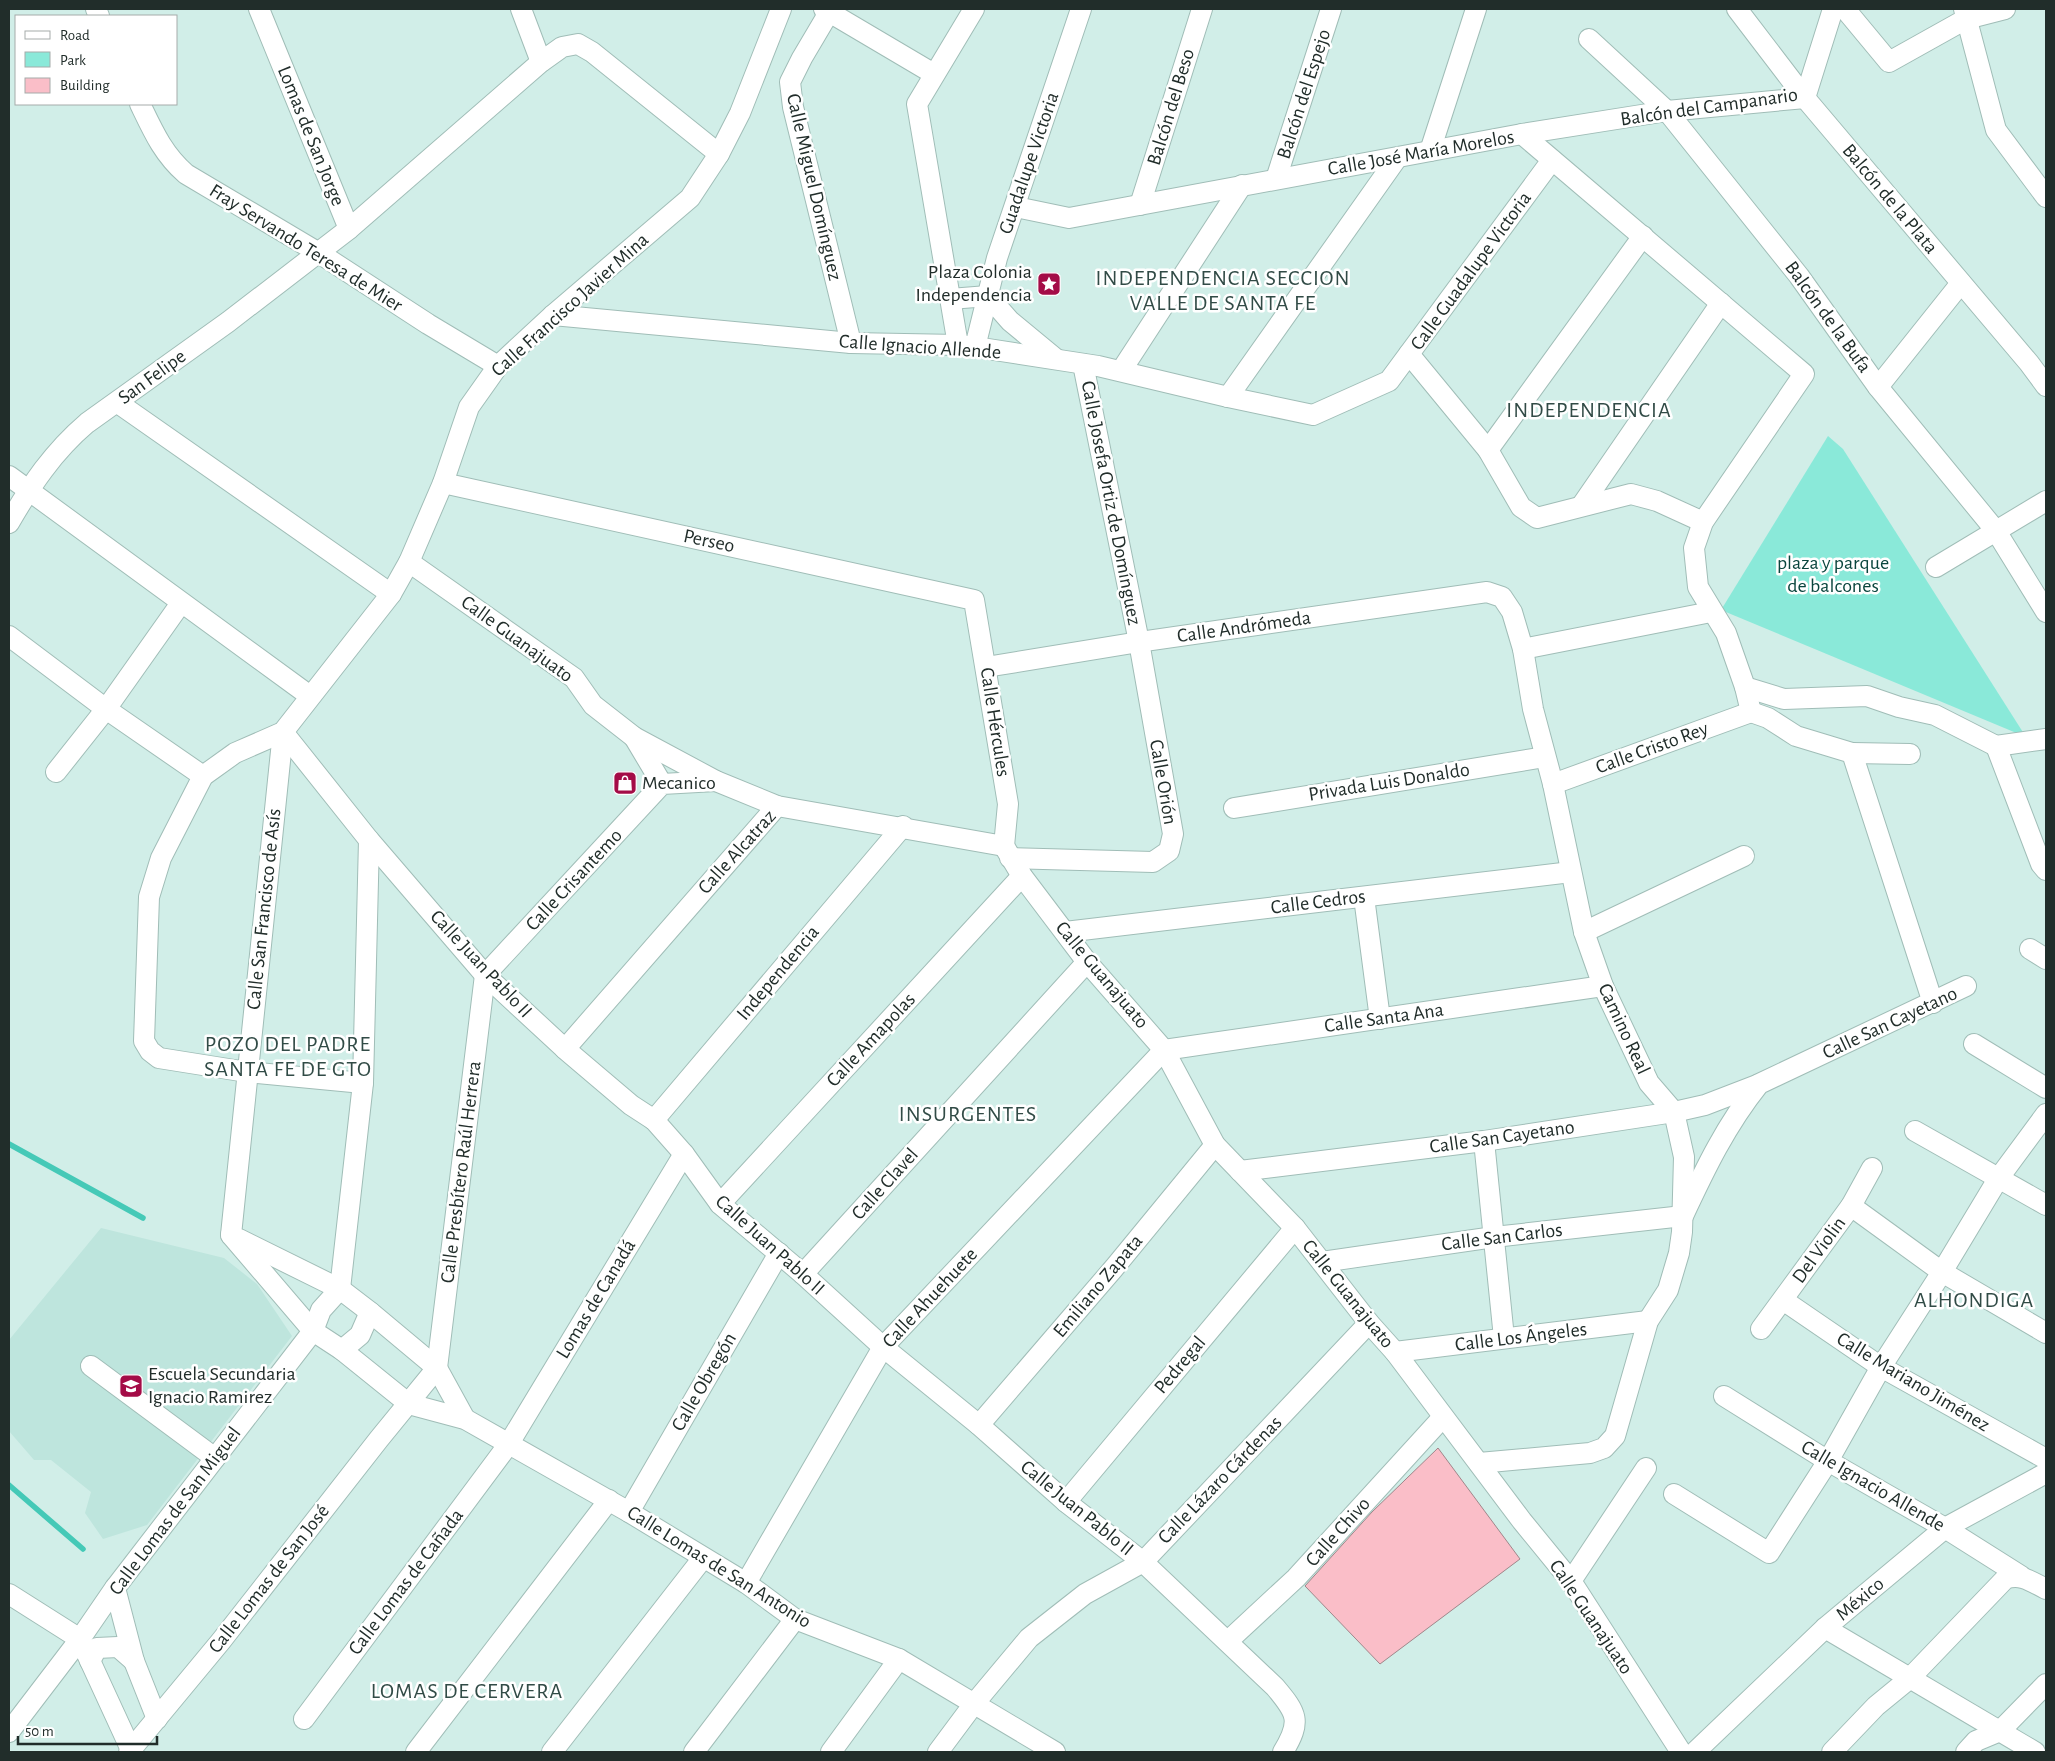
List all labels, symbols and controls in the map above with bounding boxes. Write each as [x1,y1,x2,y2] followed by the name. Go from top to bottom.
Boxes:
[15,15,178,105] legend
[1274,27,1334,161] street label: Balcón del Espejo
[60,28,90,43] text: Road
[1144,46,1198,168] street label: Balcón del Beso
[60,53,86,68] text: Park
[274,63,348,209] street label: Lomas de San Jorge
[60,78,110,93] text: Building
[1619,85,1799,129] street label: Balcón del Campanario
[995,90,1063,236] street label: Guadalupe Victoria
[783,92,845,282] street label: Calle Miguel Domínguez
[1326,127,1516,179] street label: Calle José María Morelos
[1838,140,1942,258] street label: Balcón de la Plata
[206,180,406,316] street label: Fray Servando Teresa de Mier
[1407,188,1535,354] street label: Calle Guadalupe Victoria
[488,229,652,381] street label: Calle Francisco Javier Mina
[1781,258,1875,376] street label: Balcón de la Bufa
[916,262,1032,305] place label: Plaza Colonia Independencia
[1096,267,1350,314] district label: INDEPENDENCIA SECCION VALLE DE SANTA FE
[1036,271,1062,297] place icon: Plaza Colonia Independencia
[838,331,1002,363] street label: Calle Ignacio Allende
[115,346,189,408] street label: San Felipe
[1077,379,1145,627] street label: Calle Josefa Ortiz de Domínguez
[1506,399,1672,421] district label: INDEPENDENCIA
[682,526,736,556] street label: Perseo
[1777,553,1889,596] park label: plaza y parque de balcones
[457,592,577,686] street label: Calle Guanajuato
[1176,608,1312,646] street label: Calle Andrómeda
[976,666,1014,778] street label: Calle Hércules
[1593,718,1711,778] street label: Calle Cristo Rey
[1146,738,1180,826] street label: Calle Orión
[1307,759,1471,805] street label: Privada Luis Donaldo
[612,770,638,796] shop icon: Mecanico
[642,773,716,793] place label: Mecanico
[694,806,780,898] street label: Calle Alcatraz
[243,807,285,1011] street label: Calle San Francisco de Asís
[522,825,626,935] street label: Calle Crisantemo
[1269,886,1367,918] street label: Calle Cedros
[426,906,536,1022] street label: Calle Juan Pablo II
[1052,918,1152,1032] street label: Calle Guanajuato
[733,922,823,1024] street label: Independencia
[1594,981,1654,1077] street label: Camino Real
[1820,983,1960,1063] street label: Calle San Cayetano
[823,989,919,1091] street label: Calle Amapolas
[1323,1000,1445,1036] street label: Calle Santa Ana
[204,1033,372,1080] district label: POZO DEL PADRE SANTA FE DE GTO
[437,1060,485,1284] street label: Calle Presbítero Raúl Herrera
[899,1103,1037,1125] district label: INSURGENTES
[1428,1117,1576,1157] street label: Calle San Cayetano
[848,1144,922,1224] street label: Calle Clavel
[712,1191,828,1299] street label: Calle Juan Pablo II
[1788,1213,1850,1287] street label: Del Violin
[1440,1220,1564,1254] street label: Calle San Carlos
[1049,1231,1147,1341] street label: Emiliano Zapata
[553,1236,639,1362] street label: Lomas de Canadá
[1298,1236,1398,1352] street label: Calle Guanajuato
[879,1244,981,1352] street label: Calle Ahuehuete
[1914,1289,2034,1311] district label: ALHONDIGA
[1454,1318,1588,1355] street label: Calle Los Ángeles
[1833,1328,1993,1436] street label: Calle Mariano Jiménez
[668,1329,740,1435] street label: Calle Obregón
[1150,1332,1210,1398] street label: Pedregal
[148,1364,296,1407] place label: Escuela Secundaria Ignacio Ramirez
[118,1373,144,1399] school or university icon: Escuela Secundaria Ignacio Ramirez
[1154,1412,1286,1548] street label: Calle Lázaro Cárdenas
[105,1423,245,1599] street label: Calle Lomas de San Miguel
[1798,1437,1948,1535] street label: Calle Ignacio Allende
[1017,1456,1137,1560] street label: Calle Juan Pablo II
[1302,1493,1374,1571] street label: Calle Chivo
[205,1501,333,1657] street label: Calle Lomas de San José
[624,1502,814,1632] street label: Calle Lomas de San Antonio
[345,1505,467,1659] street label: Calle Lomas de Cañada
[1545,1556,1637,1678] street label: Calle Guanajuato
[1832,1573,1888,1625] street label: México
[371,1680,563,1702] district label: LOMAS DE CERVERA
[18,1714,156,1746] scale bar
[25,1724,54,1739] text: 50 m

